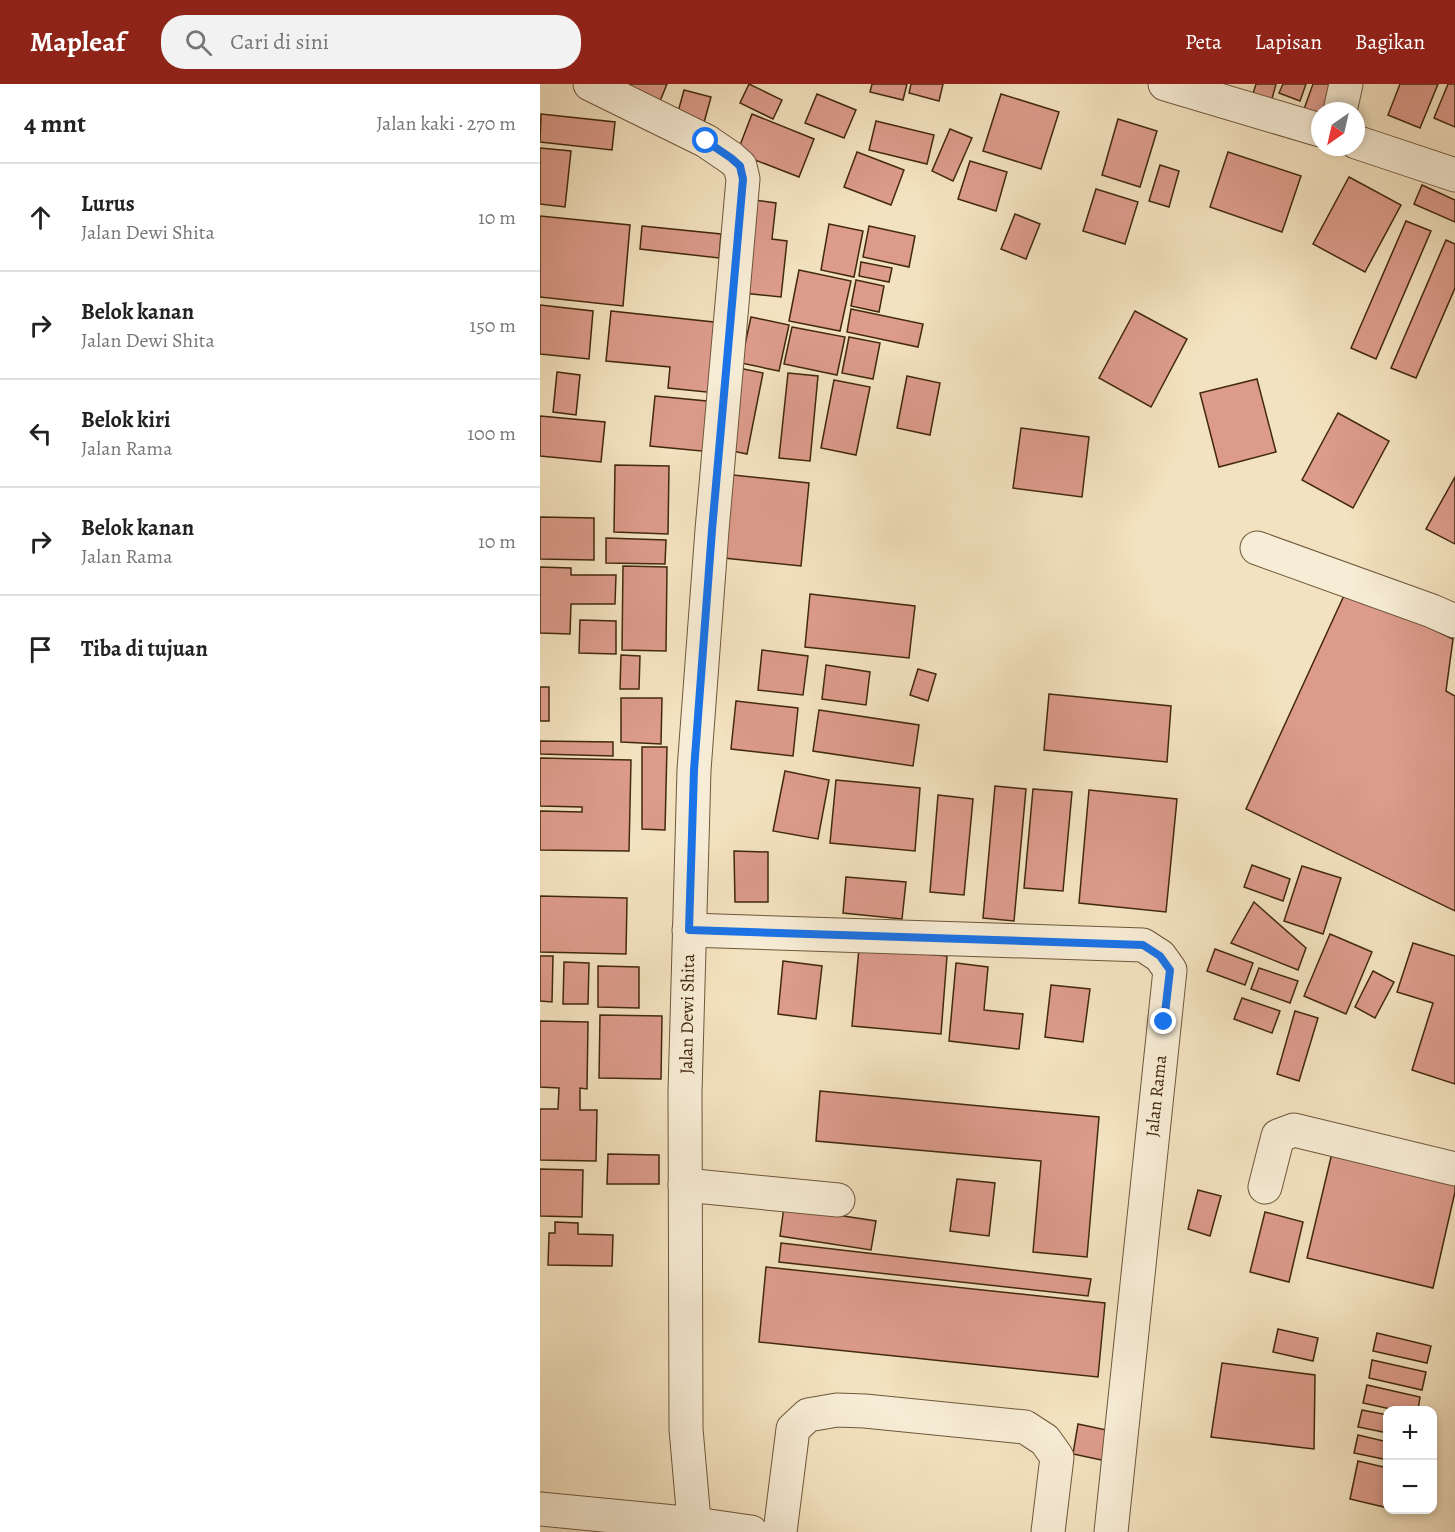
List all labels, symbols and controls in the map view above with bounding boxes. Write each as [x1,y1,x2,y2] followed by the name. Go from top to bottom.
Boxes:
[161,15,581,69] search box
[30,23,125,61] text: Mapleaf
[182,26,215,59] icon: search
[230,27,329,57] text: Cari di sini
[1185,28,1222,56] text: Peta
[1255,28,1322,56] text: Lapisan
[1355,28,1425,56] text: Bagikan
[1311,102,1365,156] north arrow
[24,106,86,141] text: 4 mnt
[376,110,516,137] text: Jalan kaki · 270 m
[692,127,718,153] route start
[81,189,135,219] text: Lurus
[24,201,57,234] icon: ahead
[478,204,516,231] text: 10 m
[81,219,215,246] text: Jalan Dewi Shita
[81,297,194,327] text: Belok kanan
[24,309,57,342] icon: right
[469,312,516,339] text: 150 m
[81,327,215,354] text: Jalan Dewi Shita
[81,405,170,435] text: Belok kiri
[24,417,57,450] icon: left
[467,420,516,447] text: 100 m
[81,435,172,462] text: Jalan Rama
[81,513,194,543] text: Belok kanan
[24,525,57,558] icon: right
[478,528,516,555] text: 10 m
[81,543,172,570] text: Jalan Rama
[24,633,57,666] icon: arrive
[81,634,208,664] text: Tiba di tujuan
[674,953,700,1074] street label: Jalan Dewi Shita
[1150,1008,1176,1034] route end
[1140,1053,1172,1138] street label: Jalan Rama
[1383,1406,1437,1514] map controls
[1383,1406,1437,1460] button: +
[1383,1460,1437,1514] button: −

